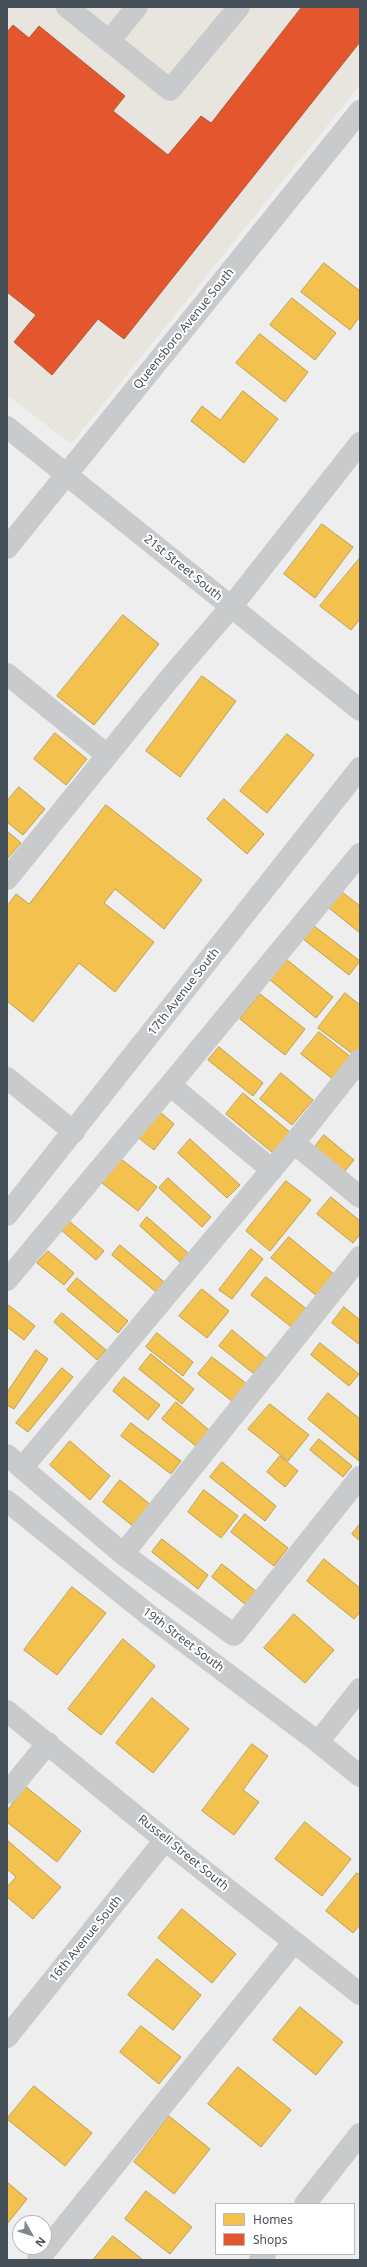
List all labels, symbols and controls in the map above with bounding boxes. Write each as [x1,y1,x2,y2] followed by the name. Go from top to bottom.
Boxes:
[131,266,237,392] street label: Queensboro Avenue South
[141,532,225,604] street label: 21st Street South
[145,945,223,1039] street label: 17th Avenue South
[139,1605,227,1675] street label: 19th Street South
[135,1812,231,1894] street label: Russell Street South
[47,1893,125,1985] street label: 16th Avenue South
[215,2203,355,2255] legend
[253,2211,293,2228] text: Homes
[12,2215,52,2255] north arrow
[253,2231,287,2248] text: Shops
[32,2234,50,2250] text: N

